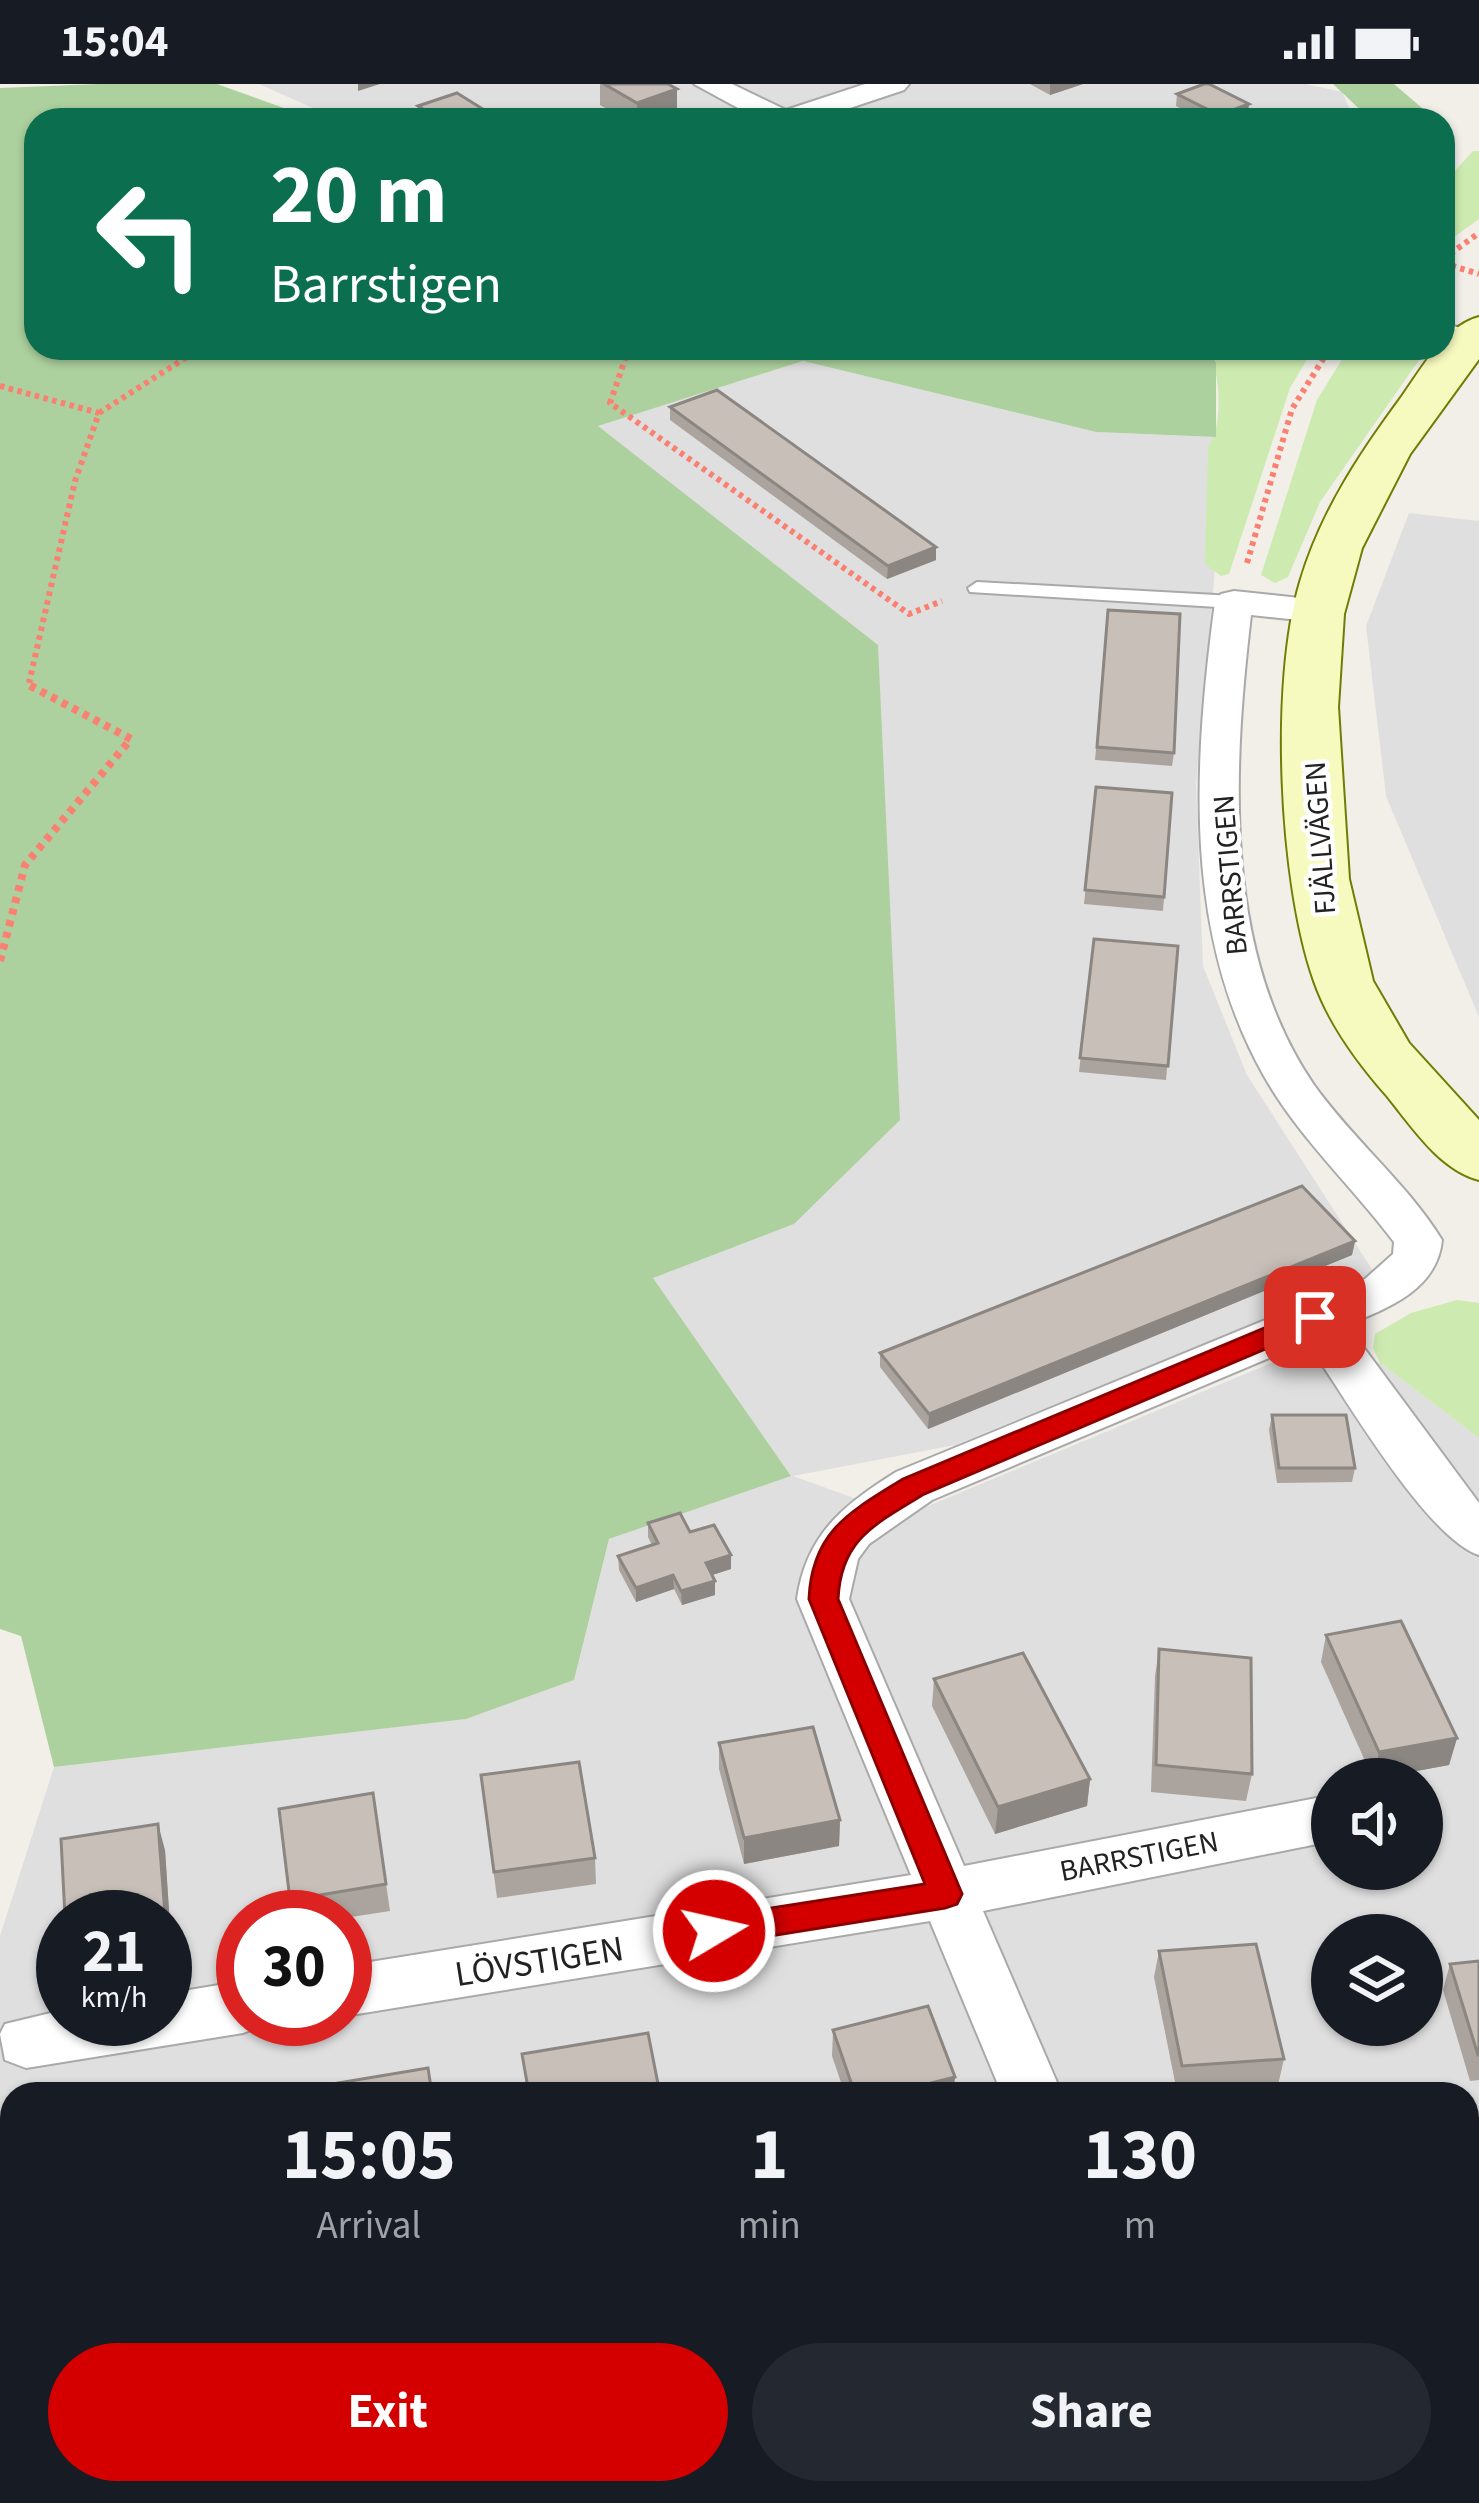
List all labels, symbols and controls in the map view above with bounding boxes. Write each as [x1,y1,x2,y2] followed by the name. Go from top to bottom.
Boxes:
[60,10,169,74] text: 15:04
[270,136,448,256] text: 20 m
[72,156,228,312] icon: left
[270,247,502,324] text: Barrstigen
[1294,760,1347,916] street label: FJÄLLVÄGEN
[1202,793,1259,957] street label: BARRSTIGEN
[1264,1266,1366,1368] pin
[1282,1284,1348,1350] icon: arrive
[1311,1758,1443,2046] map controls
[1311,1758,1443,1890] button: sound
[1056,1820,1222,1893] street label: BARRSTIGEN
[651,1868,777,1994] position arrow
[216,1890,372,2046] speed limit sign: 30
[82,1910,146,1995] text: 21
[1311,1914,1443,2046] button: layers
[451,1923,627,2000] street label: LÖVSTIGEN
[81,1976,147,2019] text: km/h
[282,2104,456,2207] text: 15:05
[750,2104,788,2207] text: 1
[1083,2104,1197,2207] text: 130
[316,2198,421,2254] text: Arrival
[738,2198,801,2254] text: min
[1124,2198,1156,2254] text: m
[48,2343,728,2481] button: Exit
[752,2343,1431,2481] button: Share

